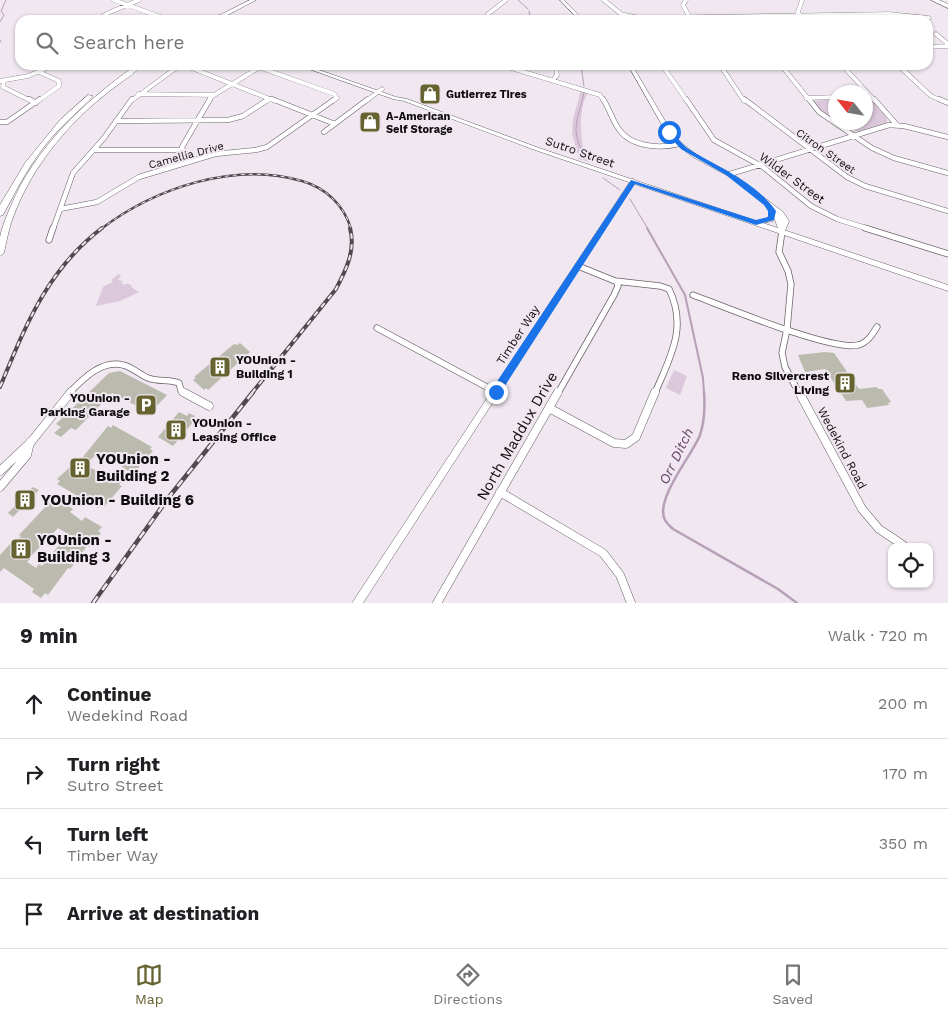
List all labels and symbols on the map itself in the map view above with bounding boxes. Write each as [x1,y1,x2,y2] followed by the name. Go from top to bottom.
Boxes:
[418,82,442,106] shop icon: Gutierrez Tires
[828,85,873,130] north arrow
[446,88,527,101] place label: Gutierrez Tires
[358,110,382,134] shop icon: A-American Self Storage
[386,110,453,136] place label: A-American Self Storage
[658,121,681,144] route start
[793,126,858,177] street label: Citron Street
[544,134,616,170] street label: Sutro Street
[147,139,225,172] street label: Camellia Drive
[756,150,828,206] street label: Wilder Street
[494,302,543,367] street label: Timber Way
[236,353,296,381] place label: YOUnion - Building 1
[208,355,232,379] building icon: YOUnion - Building 1
[473,368,561,504] street label: North Maddux Drive
[732,369,830,397] place label: Reno Silvercrest Living
[833,371,857,395] building icon: Reno Silvercrest Living
[485,381,508,404] route end
[40,391,130,419] place label: YOUnion - Parking Garage
[134,393,158,417] parking icon: YOUnion - Parking Garage
[814,405,870,491] street label: Wedekind Road
[192,416,276,444] place label: YOUnion - Leasing Office
[164,418,188,442] building icon: YOUnion - Leasing Office
[656,425,696,487] water label: Orr Ditch
[96,450,171,485] place label: YOUnion - Building 2
[68,456,92,480] building icon: YOUnion - Building 2
[13,488,37,512] building icon: YOUnion - Building 6
[41,491,194,509] place label: YOUnion - Building 6
[37,531,112,566] place label: YOUnion - Building 3
[9,537,33,561] building icon: YOUnion - Building 3

